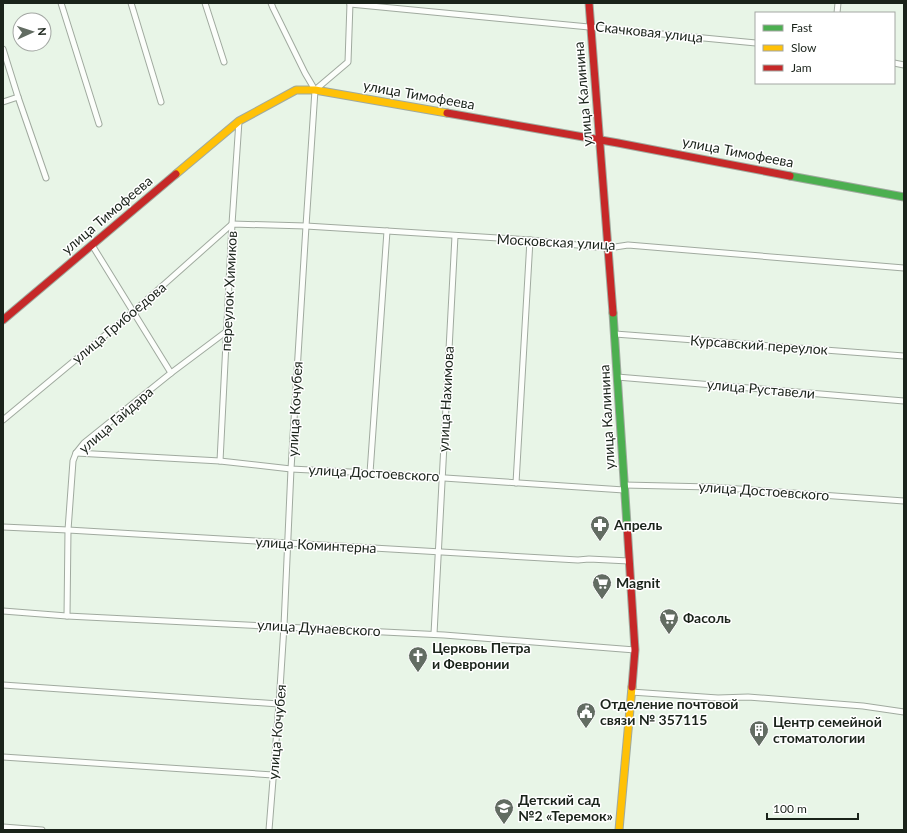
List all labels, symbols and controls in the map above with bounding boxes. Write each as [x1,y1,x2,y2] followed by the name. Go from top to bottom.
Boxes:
[12,12,52,52] north arrow
[755,12,895,84] legend
[594,17,704,46] street label: Скачковая улица
[791,20,813,35] text: Fast
[36,27,49,36] text: N
[791,40,817,55] text: Slow
[569,41,596,147] street label: улица Калинина
[791,60,812,75] text: Jam
[362,76,476,113] street label: улица Тимофеева
[681,132,795,171] street label: улица Тимофеева
[58,172,155,257] street label: улица Тимофеева
[217,230,240,352] street label: переулок Химиков
[496,230,616,253] street label: Московская улица
[68,278,169,367] street label: улица Грибоедова
[690,331,829,358] street label: Курсавский переулок
[434,346,457,452] street label: улица Нахимова
[284,361,305,457] street label: улица Кочубея
[595,364,618,470] street label: улица Калинина
[706,375,816,402] street label: улица Руставели
[75,383,156,456] street label: улица Гайдара
[308,461,440,484] street label: улица Достоевского
[698,477,830,504] street label: улица Достоевского
[589,514,611,542] pharmacy icon: Апрель
[613,516,662,533] place label: Апрель
[255,533,377,556] street label: улица Коминтерна
[591,572,613,600] supermarket icon: Magnit
[616,574,661,591] place label: Magnit
[658,607,680,635] supermarket icon: Фасоль
[683,609,731,626] place label: Фасоль
[257,616,381,639] street label: улица Дунаевского
[432,639,531,672] place label: Церковь Петра и Февронии
[407,645,429,673] church icon: Церковь Петра и Февронии
[264,684,289,780] street label: улица Кочубея
[600,695,739,728] place label: Отделение почтовой связи № 357115
[575,701,597,729] public building icon: Отделение почтовой связи № 357115
[773,713,882,746] place label: Центр cемейной cтоматологии
[748,719,770,747] building icon: Центр cемейной cтоматологии
[518,791,613,824] place label: Детский сад №2 «Теремок»
[767,795,858,821] scale bar
[493,797,515,825] school or university icon: Детский сад №2 «Теремок»
[773,801,807,816] text: 100 m

